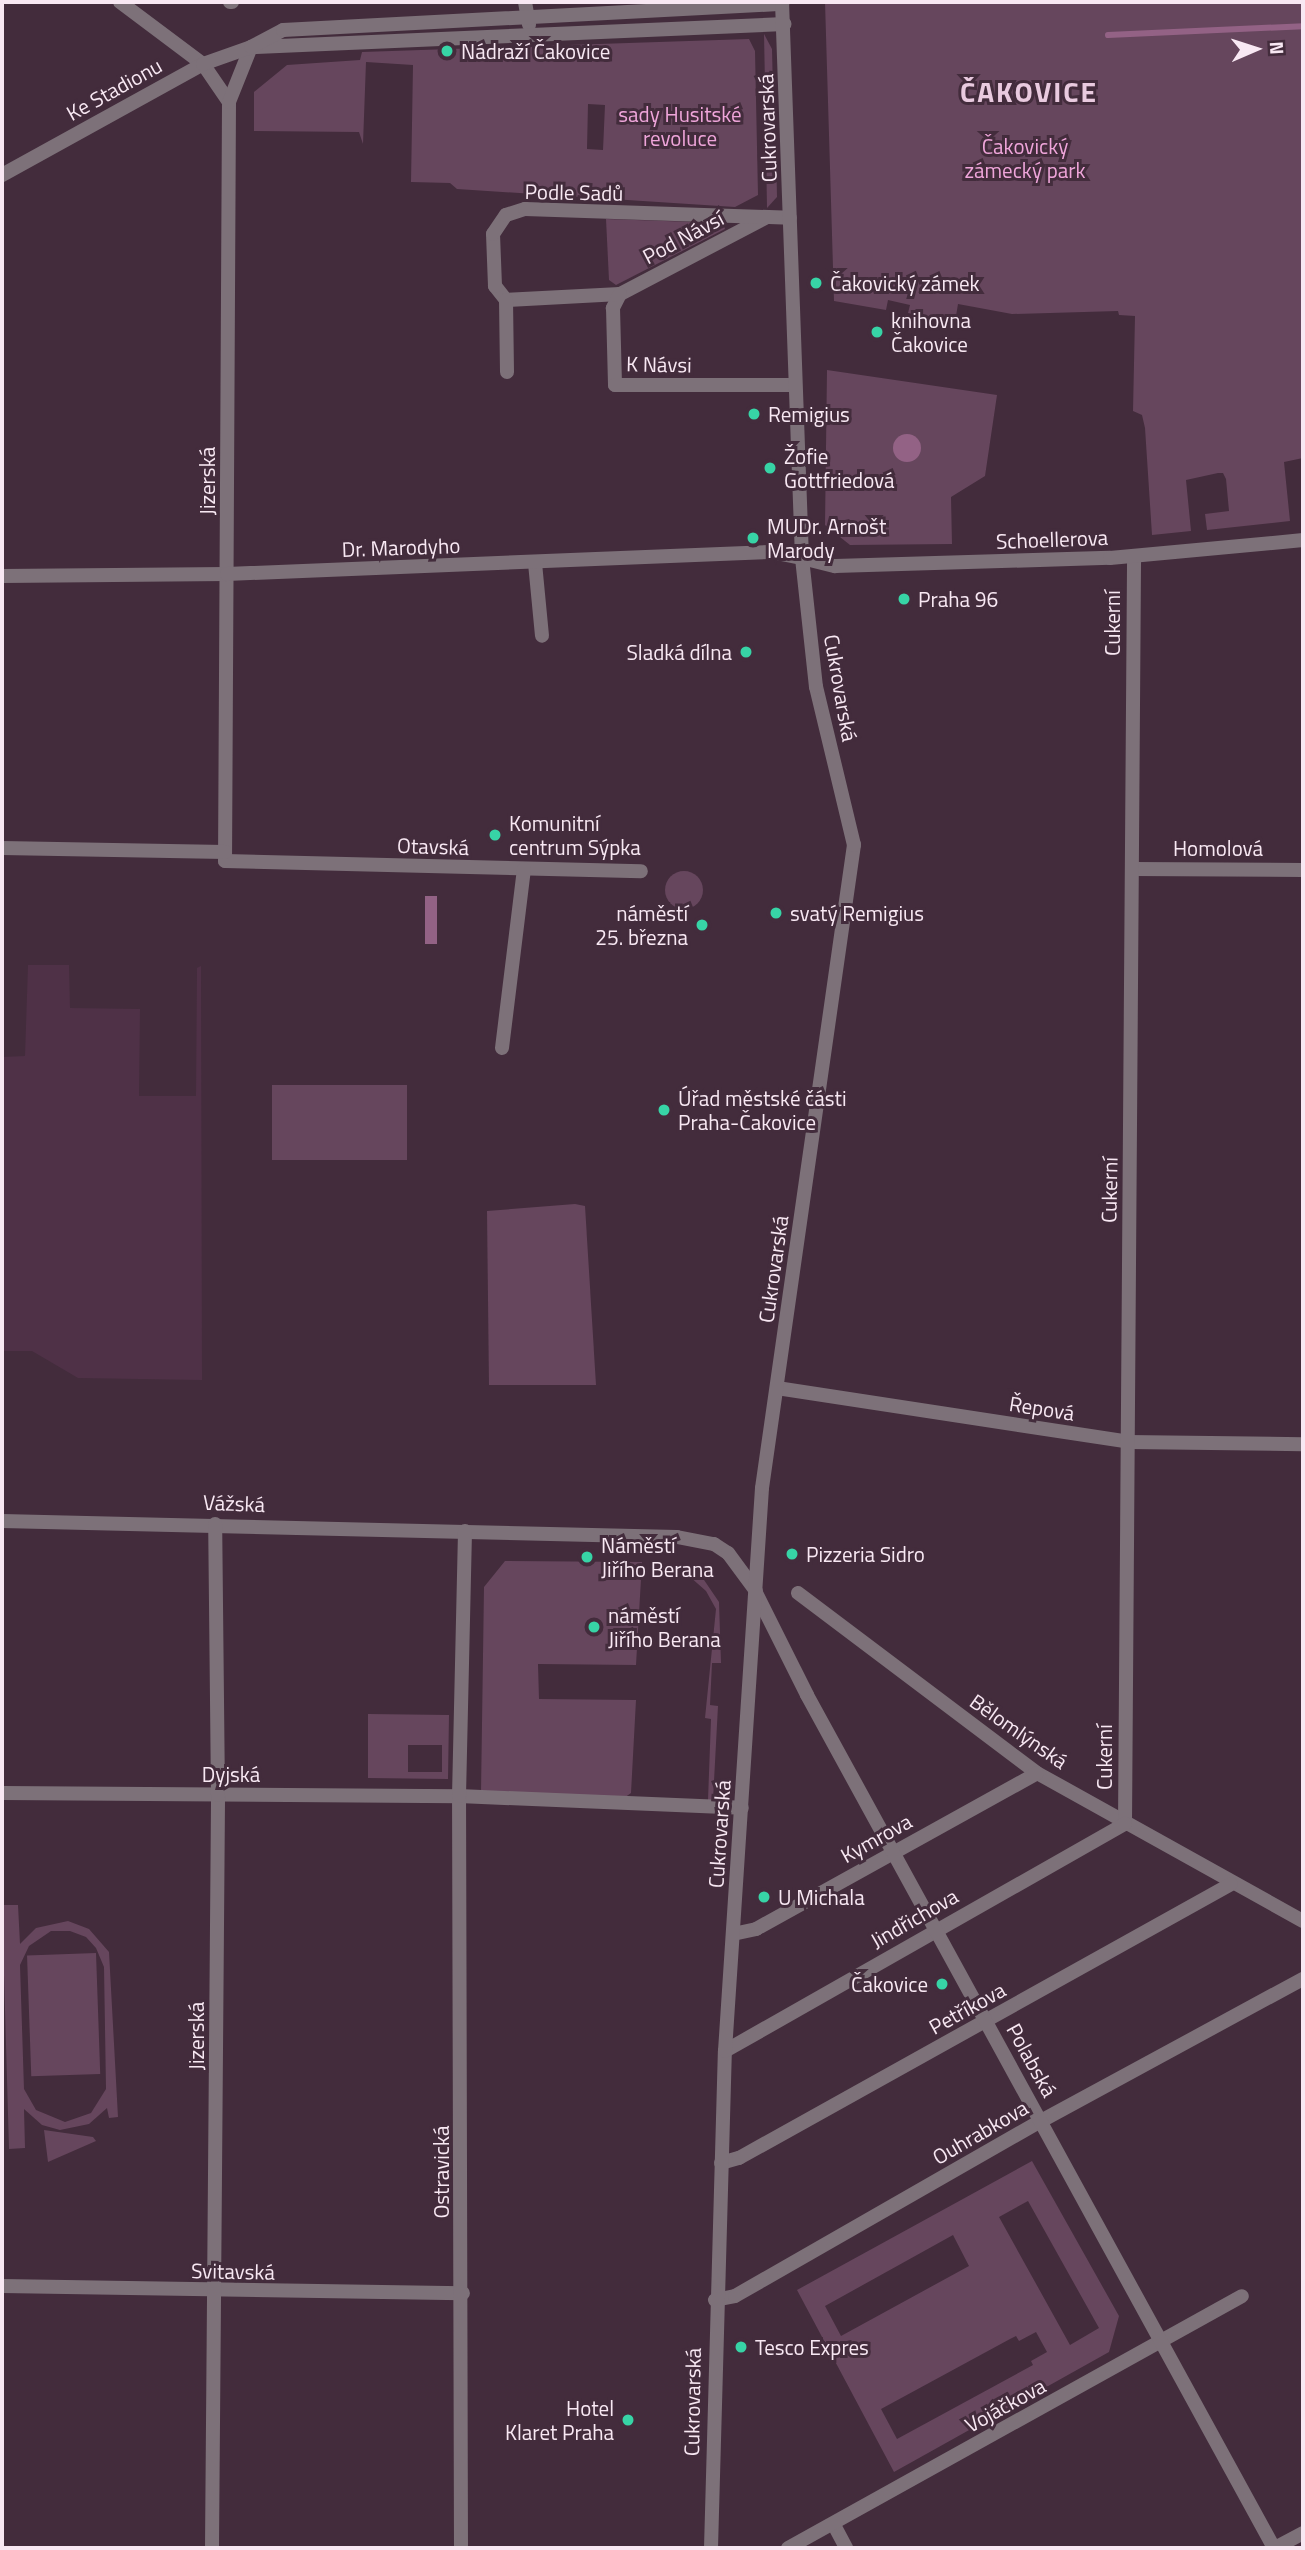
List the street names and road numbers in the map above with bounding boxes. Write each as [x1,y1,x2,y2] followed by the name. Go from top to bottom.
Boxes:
[62,52,166,126] street label: Ke Stadionu
[753,73,781,183] street label: Cukrovarská
[524,179,624,205] street label: Podle Sadů
[638,205,728,269] street label: Pod Návsí
[626,351,692,377] street label: K Návsi
[194,447,220,515] street label: Jizerská
[995,524,1109,554] street label: Schoellerova
[341,532,461,562] street label: Dr. Marodyho
[1099,590,1125,656] street label: Cukerní
[819,632,863,744] street label: Cukrovarská
[397,832,469,860] street label: Otavská
[1173,835,1263,861] street label: Homolová
[1096,1157,1122,1223] street label: Cukerní
[753,1214,793,1324] street label: Cukrovarská
[1008,1390,1076,1426] street label: Řepová
[203,1489,265,1517] street label: Vážská
[965,1688,1073,1774] street label: Bělomlýnská
[1091,1724,1117,1790] street label: Cukerní
[202,1761,260,1787] street label: Dyjská
[703,1779,735,1889] street label: Cukrovarská
[836,1808,916,1868] street label: Kymrova
[866,1883,962,1953] street label: Jindřichova
[924,1977,1010,2039] street label: Petříkova
[183,2002,209,2070] street label: Jizerská
[1002,2019,1062,2101] street label: Polabská
[928,2095,1032,2169] street label: Ouhrabkova
[428,2125,454,2219] street label: Ostravická
[191,2258,275,2284] street label: Svitavská
[678,2348,706,2456] street label: Cukrovarská
[960,2373,1050,2437] street label: Vojáčkova

